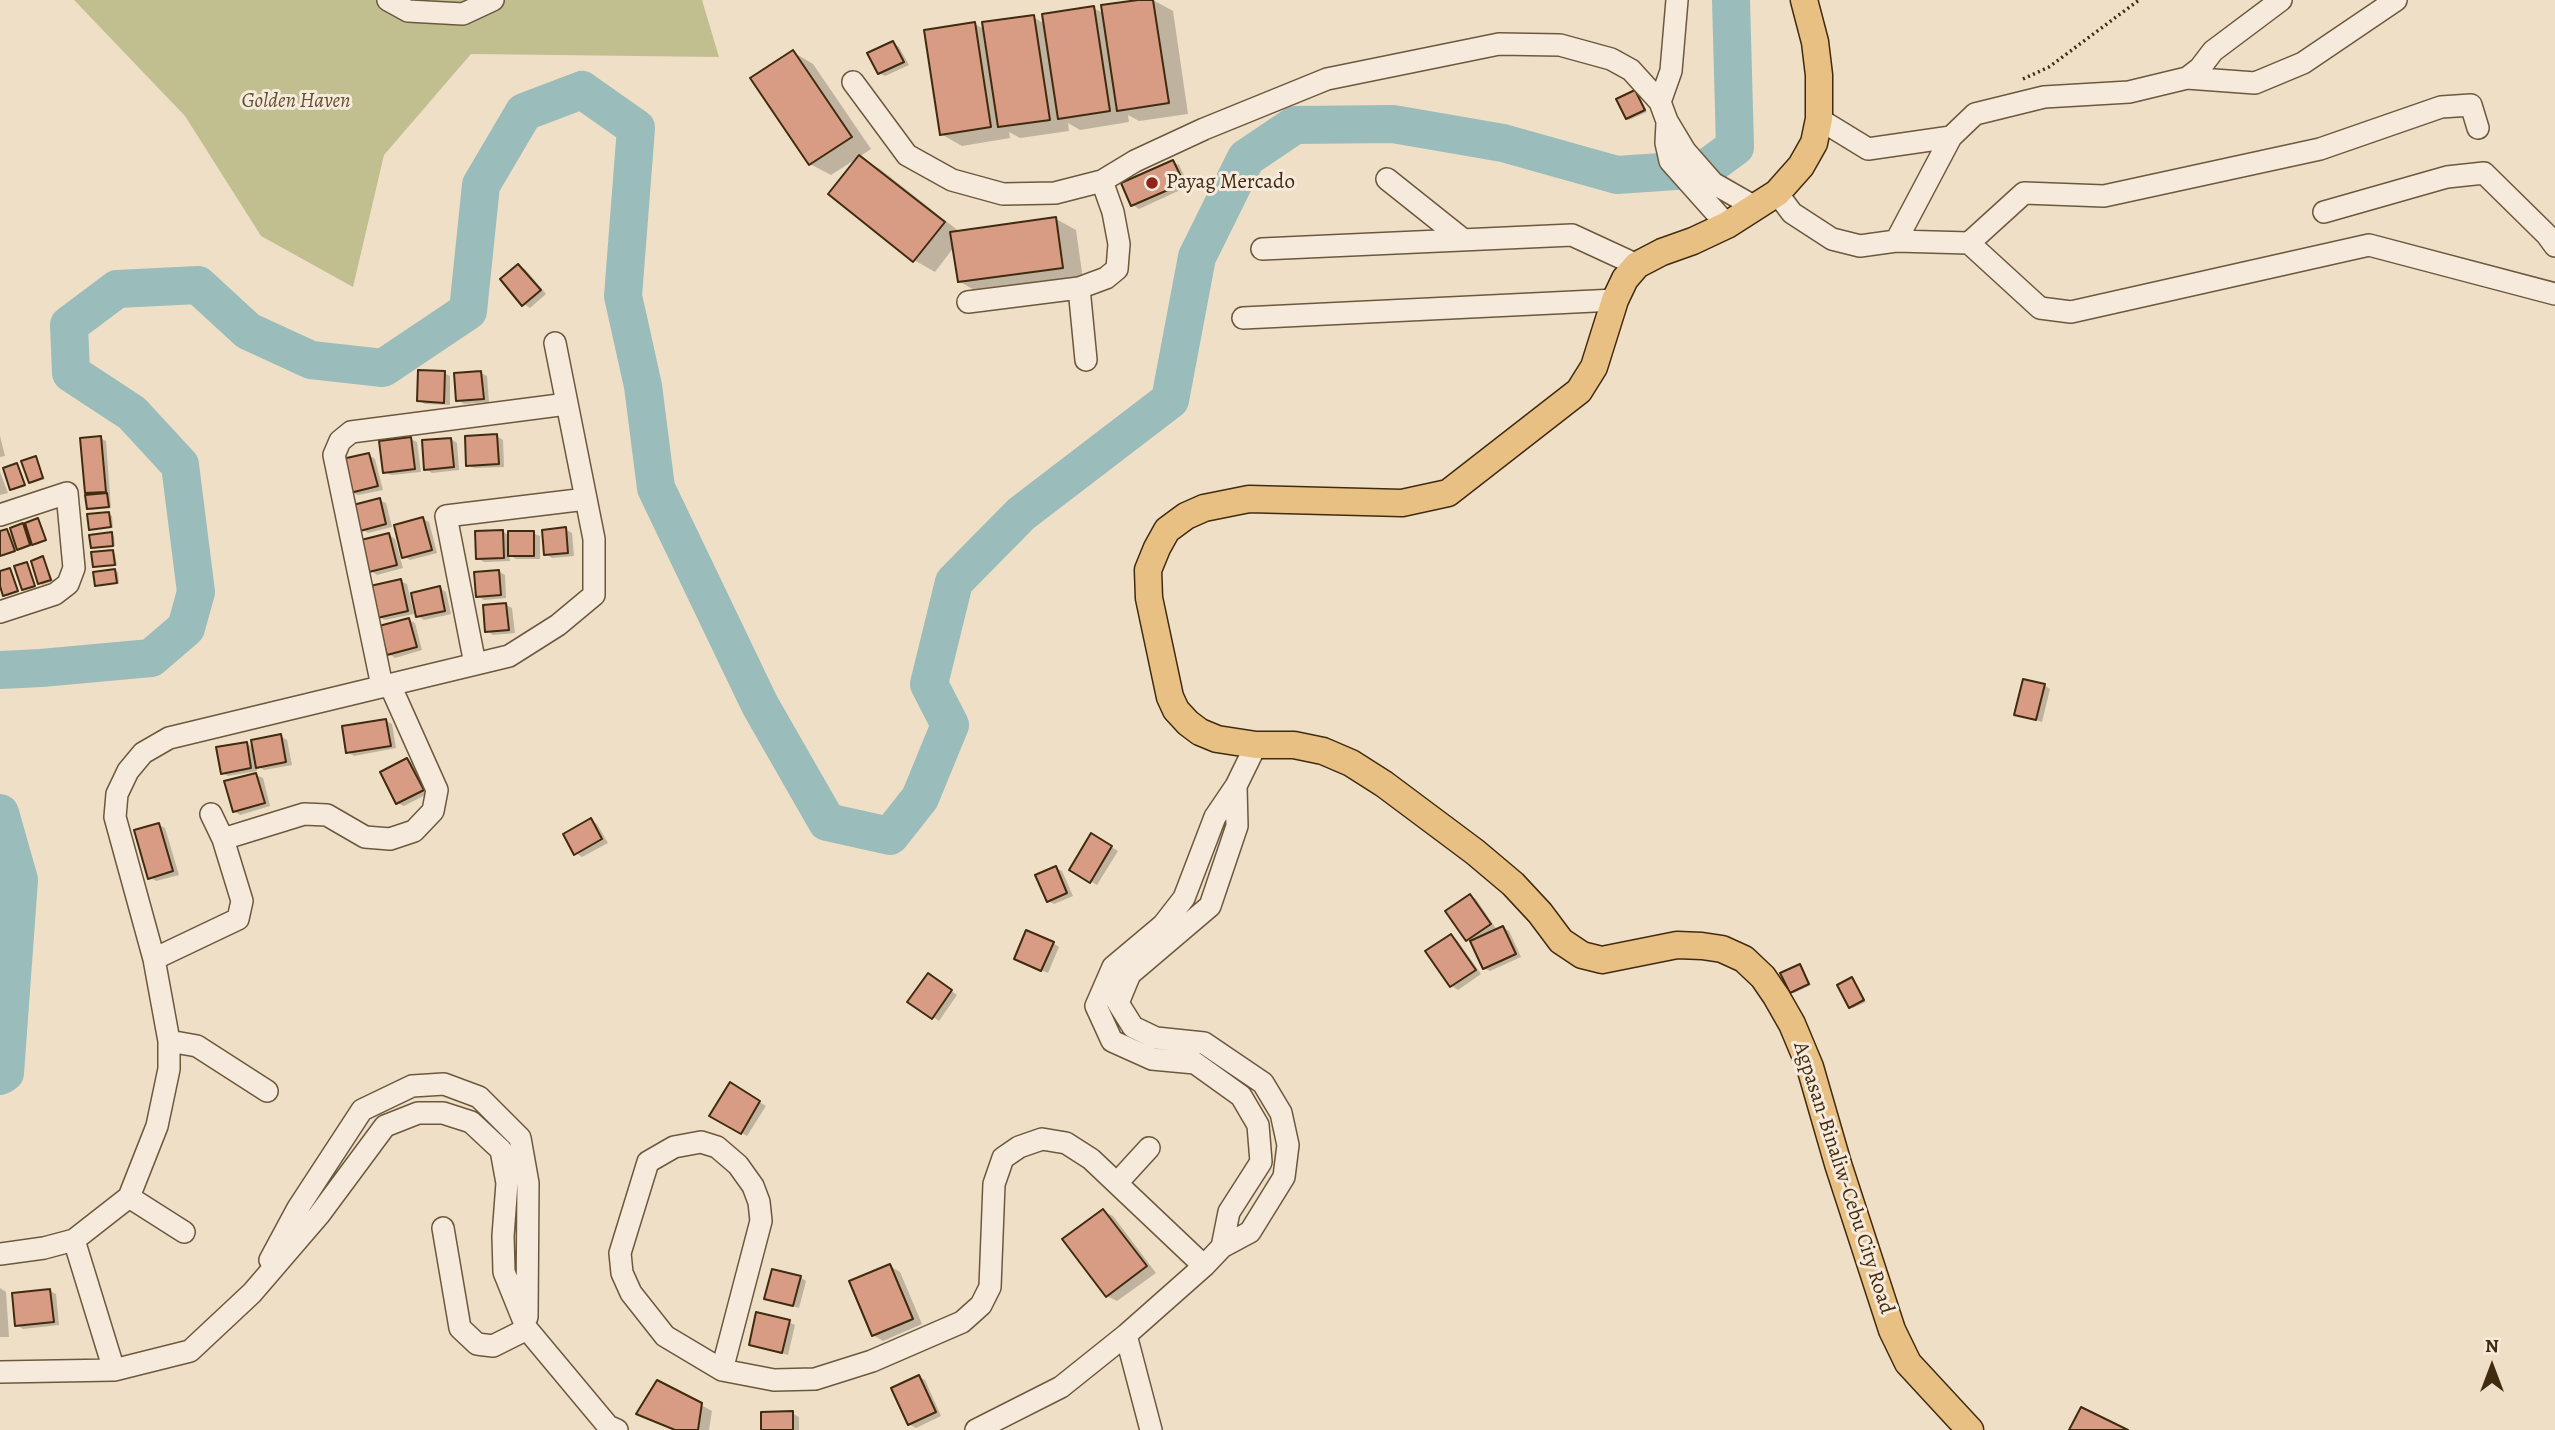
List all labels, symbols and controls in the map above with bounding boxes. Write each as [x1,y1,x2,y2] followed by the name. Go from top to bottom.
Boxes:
[242,89,350,115] park label: Golden Haven
[1166,170,1295,196] place label: Payag Mercado
[1144,175,1160,191] marker: Payag Mercado
[1787,1039,1899,1317] street label: Agpasan-Binaliw-Cebu City Road
[2457,1332,2527,1402] north arrow
[2485,1333,2499,1359] text: N

